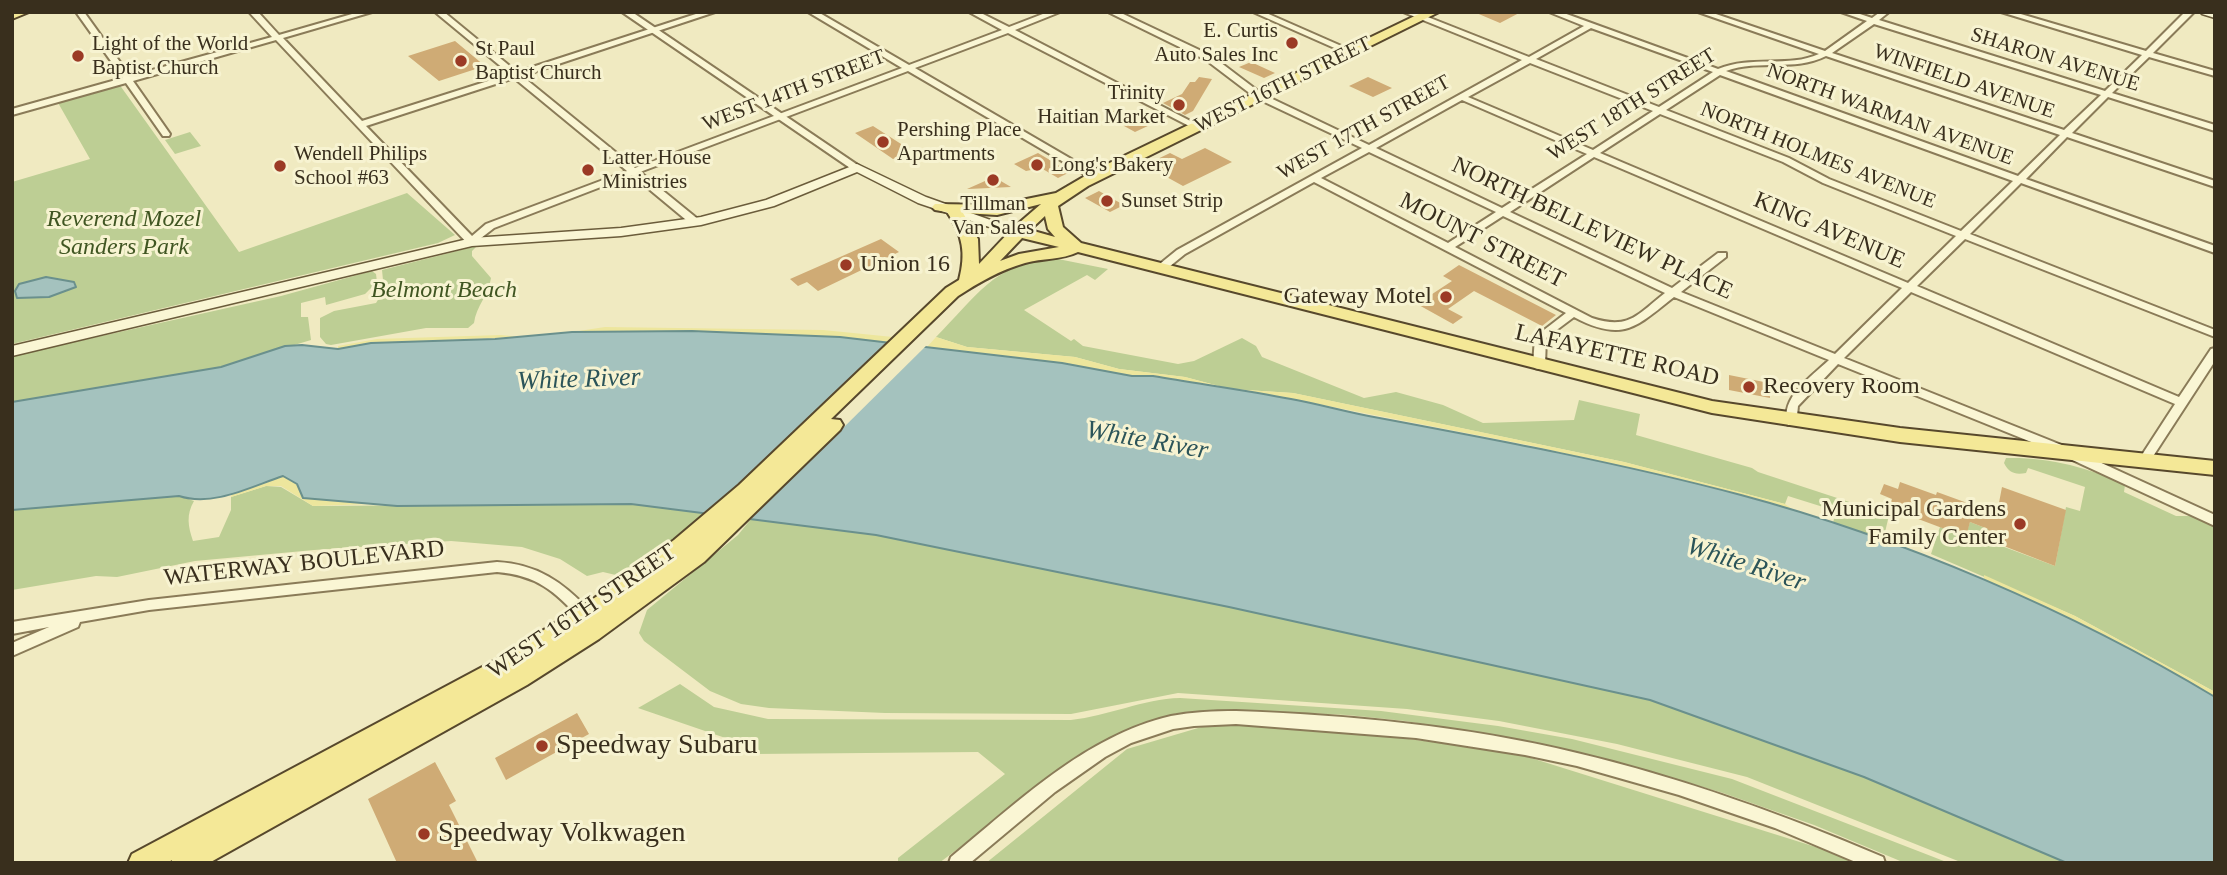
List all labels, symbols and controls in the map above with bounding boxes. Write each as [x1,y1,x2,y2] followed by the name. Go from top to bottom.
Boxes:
[1154,18,1278,68] place label: E. Curtis Auto Sales Inc
[1968,22,2142,98] street label: SHARON AVENUE
[92,31,248,81] place label: Light of the World Baptist Church
[1190,31,1376,139] street label: WEST 16TH STREET
[1284,35,1300,51] marker: E. Curtis Auto Sales Inc
[475,36,602,86] place label: St Paul Baptist Church
[1870,39,2058,125] street label: WINFIELD AVENUE
[1543,43,1721,167] street label: WEST 18TH STREET
[699,45,889,137] street label: WEST 14TH STREET
[70,48,86,64] marker: Light of the World Baptist Church
[453,53,469,69] marker: St Paul Baptist Church
[1763,59,2017,171] street label: NORTH WARMAN AVENUE
[1273,70,1455,186] street label: WEST 17TH STREET
[1037,80,1165,130] place label: Trinity Haitian Market
[1171,97,1187,113] marker: Trinity Haitian Market
[1697,97,1939,215] street label: NORTH HOLMES AVENUE
[897,117,1021,167] place label: Pershing Place Apartments
[875,134,891,150] marker: Pershing Place Apartments
[294,141,427,191] place label: Wendell Philips School #63
[602,145,711,195] place label: Latter House Ministries
[1447,151,1737,307] street label: NORTH BELLEVIEW PLACE
[1051,152,1173,178] place label: Long's Bakery
[1029,157,1045,173] marker: Long's Bakery
[272,158,288,174] marker: Wendell Philips School #63
[580,162,596,178] marker: Latter House Ministries
[985,172,1001,188] marker: Tillman Van Sales
[1749,186,1909,276] street label: KING AVENUE
[1394,187,1570,295] street label: MOUNT STREET
[1121,188,1223,214] place label: Sunset Strip
[952,191,1034,241] place label: Tillman Van Sales
[1099,193,1115,209] marker: Sunset Strip
[47,206,201,262] park label: Reverend Mozel Sanders Park
[860,251,950,279] place label: Union 16
[838,257,854,273] marker: Union 16
[371,277,517,305] park label: Belmont Beach
[1283,283,1432,311] place label: Gateway Motel
[1438,289,1454,305] marker: Gateway Motel
[1512,318,1722,394] street label: LAFAYETTE ROAD
[517,362,641,398] water label: White River
[1763,373,1920,401] place label: Recovery Room
[1741,379,1757,395] marker: Recovery Room
[1084,415,1210,467] water label: White River
[1821,496,2006,552] place label: Municipal Gardens Family Center
[2012,516,2028,532] marker: Municipal Gardens Family Center
[1682,531,1810,599] water label: White River
[162,535,446,593] street label: WATERWAY BOULEVARD
[482,538,682,686] street label: WEST 16TH STREET
[556,729,757,763] place label: Speedway Subaru
[534,738,550,754] marker: Speedway Subaru
[438,817,686,851] place label: Speedway Volkwagen
[416,826,432,842] marker: Speedway Volkwagen

